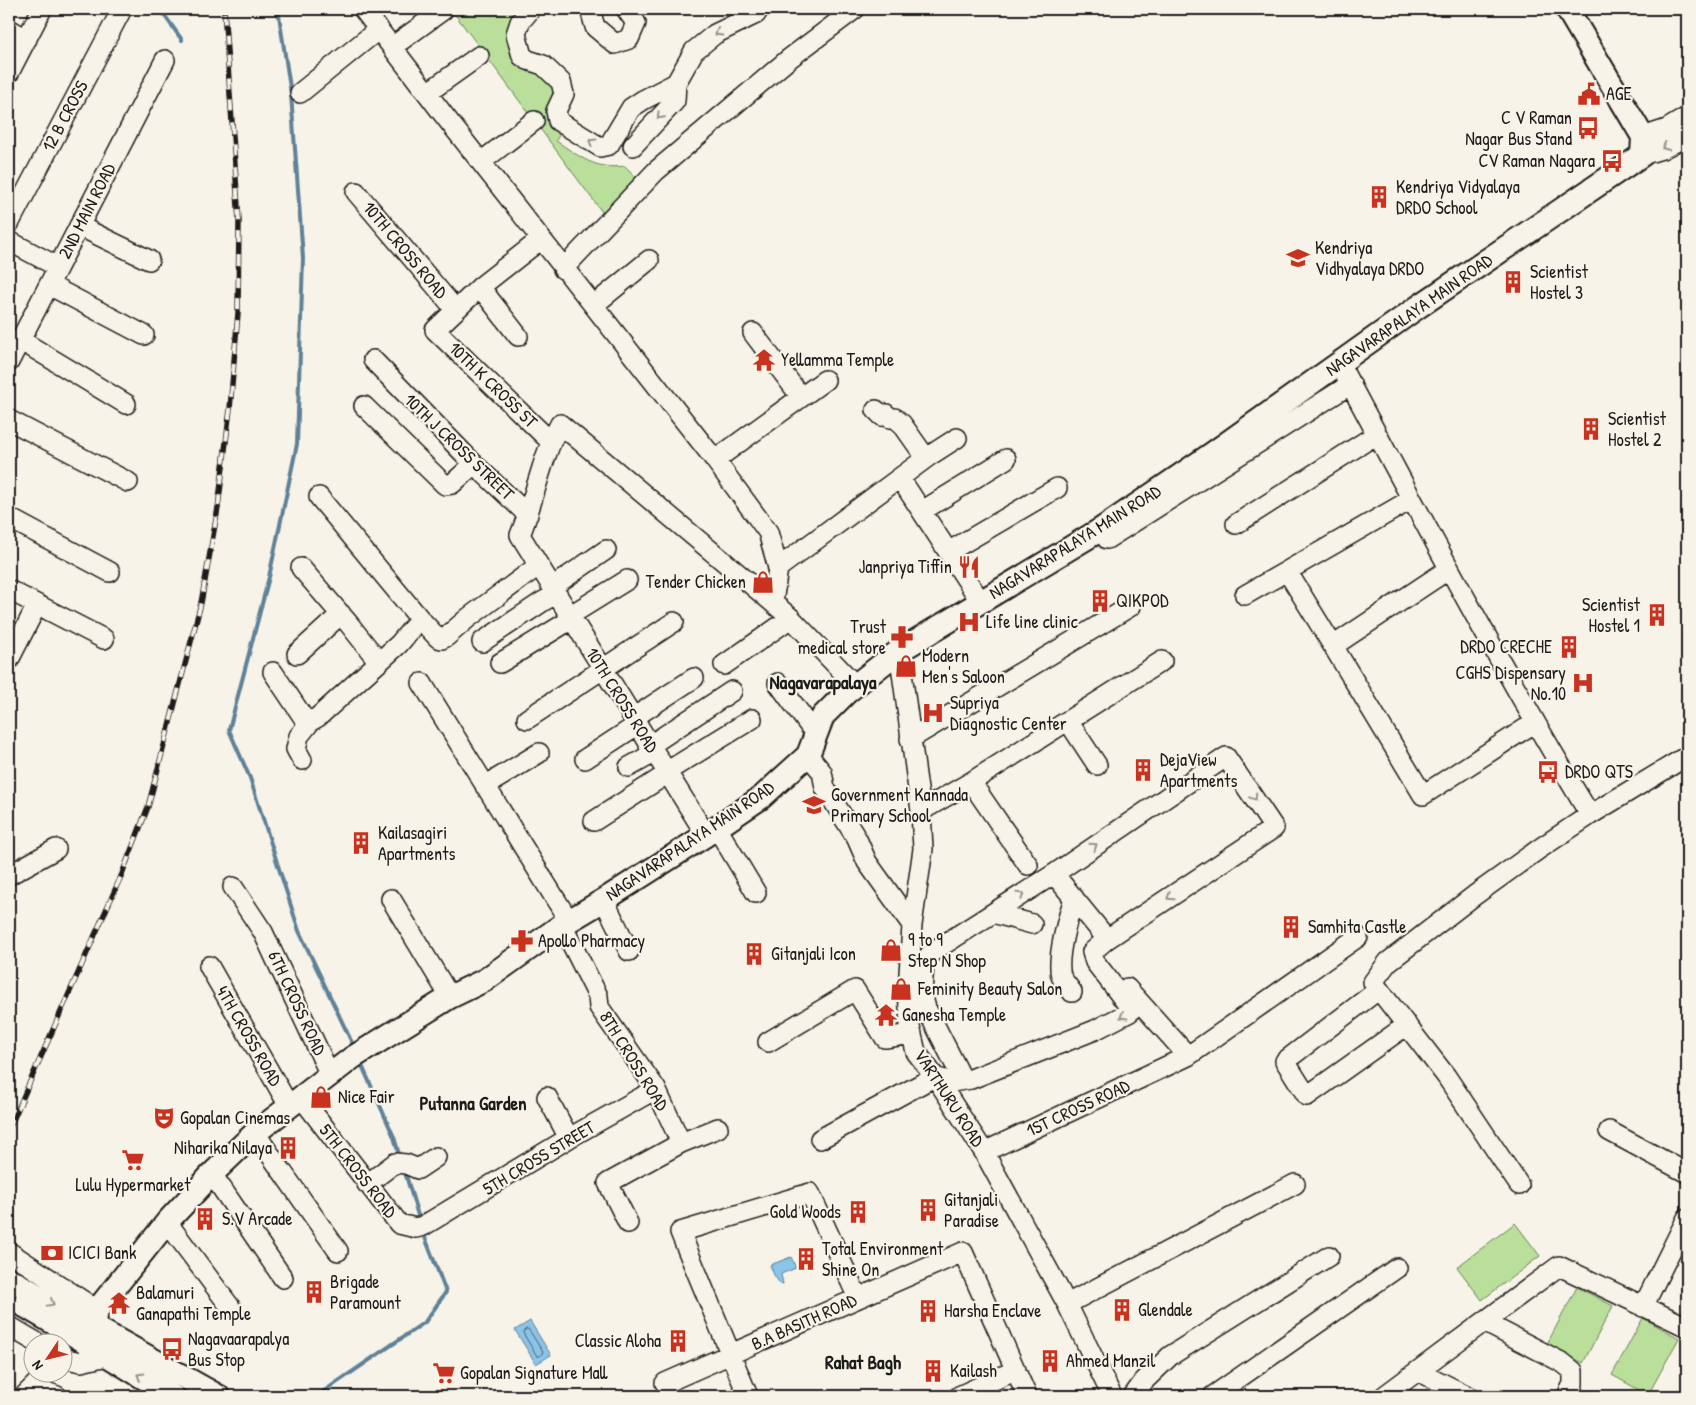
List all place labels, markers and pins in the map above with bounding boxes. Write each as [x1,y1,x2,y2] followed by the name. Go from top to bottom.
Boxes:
[1576,81,1602,107] public building icon: AGE
[1606,81,1631,106] place label: AGE
[1465,105,1572,151] place label: C V Raman Nagar Bus Stand
[1575,115,1601,141] bus stop icon: C V Raman Nagar Bus Stand
[1478,148,1595,173] place label: CV Raman Nagara
[1599,148,1625,174] bus stop icon: CV Raman Nagara
[1396,174,1520,220] place label: Kendriya Vidyalaya DRDO School
[1366,184,1392,210] building icon: Kendriya Vidyalaya DRDO School
[1315,235,1424,281] place label: Kendriya Vidhyalaya DRDO
[1285,245,1311,271] school or university icon: Kendriya Vidhyalaya DRDO
[1530,259,1589,305] place label: Scientist Hostel 3
[1500,269,1526,295] building icon: Scientist Hostel 3
[751,347,777,373] temple icon: Yellamma Temple
[781,347,894,372] place label: Yellamma Temple
[1608,406,1667,452] place label: Scientist Hostel 2
[1578,416,1604,442] building icon: Scientist Hostel 2
[859,554,952,579] place label: Janpriya Tiffin
[956,554,982,580] restaurant icon: Janpriya Tiffin
[646,569,746,594] place label: Tender Chicken
[750,569,776,595] shop icon: Tender Chicken
[1087,588,1113,614] building icon: QIKPOD
[1116,588,1169,613] place label: QIKPOD
[1582,592,1641,638] place label: Scientist Hostel 1
[1644,602,1670,628] building icon: Scientist Hostel 1
[956,609,982,635] hospital icon: Life line clinic
[986,609,1078,634] place label: Life line clinic
[798,614,887,660] place label: Trust medical store
[889,624,915,650] pharmacy icon: Trust medical store
[1460,634,1552,659] place label: DRDO CRECHE
[1556,634,1582,660] building icon: DRDO CRECHE
[922,643,1005,689] place label: Modern Men's Saloon
[893,653,919,679] shop icon: Modern Men's Saloon
[1456,660,1566,706] place label: CGHS Dispensary No.10
[1570,670,1596,696] hospital icon: CGHS Dispensary No.10
[950,690,1067,736] place label: Supriya Diagnostic Center
[920,700,946,726] hospital icon: Supriya Diagnostic Center
[1160,747,1237,793] place label: DejaView Apartments
[1130,757,1156,783] building icon: DejaView Apartments
[1535,759,1561,785] bus stop icon: DRDO QTS
[1565,759,1633,784] place label: DRDO QTS
[831,782,968,828] place label: Government Kannada Primary School
[801,792,827,818] school or university icon: Government Kannada Primary School
[378,820,455,866] place label: Kailasagiri Apartments
[348,830,374,856] building icon: Kailasagiri Apartments
[1278,914,1304,940] building icon: Samhita Castle
[1308,914,1407,939] place label: Samhita Castle
[908,927,986,973] place label: 9 to 9 Step N Shop
[509,928,535,954] pharmacy icon: Apollo Pharmacy
[538,928,645,953] place label: Apollo Pharmacy
[878,937,904,963] shop icon: 9 to 9 Step N Shop
[741,941,767,967] building icon: Gitanjali Icon
[771,941,856,966] place label: Gitanjali Icon
[888,976,914,1002] shop icon: Feminity Beauty Salon
[917,976,1062,1001] place label: Feminity Beauty Salon
[873,1002,899,1028] temple icon: Ganesha Temple
[902,1002,1006,1027] place label: Ganesha Temple
[308,1084,334,1110] shop icon: Nice Fair
[338,1084,395,1109] place label: Nice Fair
[151,1105,177,1131] theatre icon: Gopalan Cinemas
[180,1105,290,1130] place label: Gopalan Cinemas
[174,1135,272,1160] place label: Niharika Nilaya
[275,1135,301,1161] building icon: Niharika Nilaya
[120,1147,146,1173] supermarket icon: Lulu Hypermarket
[76,1172,191,1197] place label: Lulu Hypermarket
[944,1187,999,1233] place label: Gitanjali Paradise
[915,1197,941,1223] building icon: Gitanjali Paradise
[770,1199,841,1224] place label: Gold Woods
[845,1199,871,1225] building icon: Gold Woods
[192,1206,218,1232] building icon: S.V Arcade
[222,1206,292,1231] place label: S.V Arcade
[822,1236,944,1282] place label: Total Environment Shine On
[39,1240,65,1266] bank icon: ICICI Bank
[68,1240,137,1265] place label: ICICI Bank
[793,1246,819,1272] building icon: Total Environment Shine On
[330,1269,402,1315] place label: Brigade Paramount
[301,1279,327,1305] building icon: Brigade Paramount
[136,1280,251,1326] place label: Balamuri Ganapathi Temple
[106,1290,132,1316] temple icon: Balamuri Ganapathi Temple
[1109,1297,1135,1323] building icon: Glendale
[1138,1297,1193,1322] place label: Glendale
[915,1298,941,1324] building icon: Harsha Enclave
[944,1298,1041,1323] place label: Harsha Enclave
[188,1326,289,1372] place label: Nagavaarapalya Bus Stop
[575,1328,661,1353] place label: Classic Aloha
[665,1328,691,1354] building icon: Classic Aloha
[159,1336,185,1362] bus stop icon: Nagavaarapalya Bus Stop
[1037,1348,1063,1374] building icon: Ahmed Manzil
[1066,1348,1156,1373] place label: Ahmed Manzil
[920,1358,946,1384] building icon: Kailash
[950,1358,997,1383] place label: Kailash
[431,1360,457,1386] supermarket icon: Gopalan Signature Mall
[460,1360,608,1385] place label: Gopalan Signature Mall

